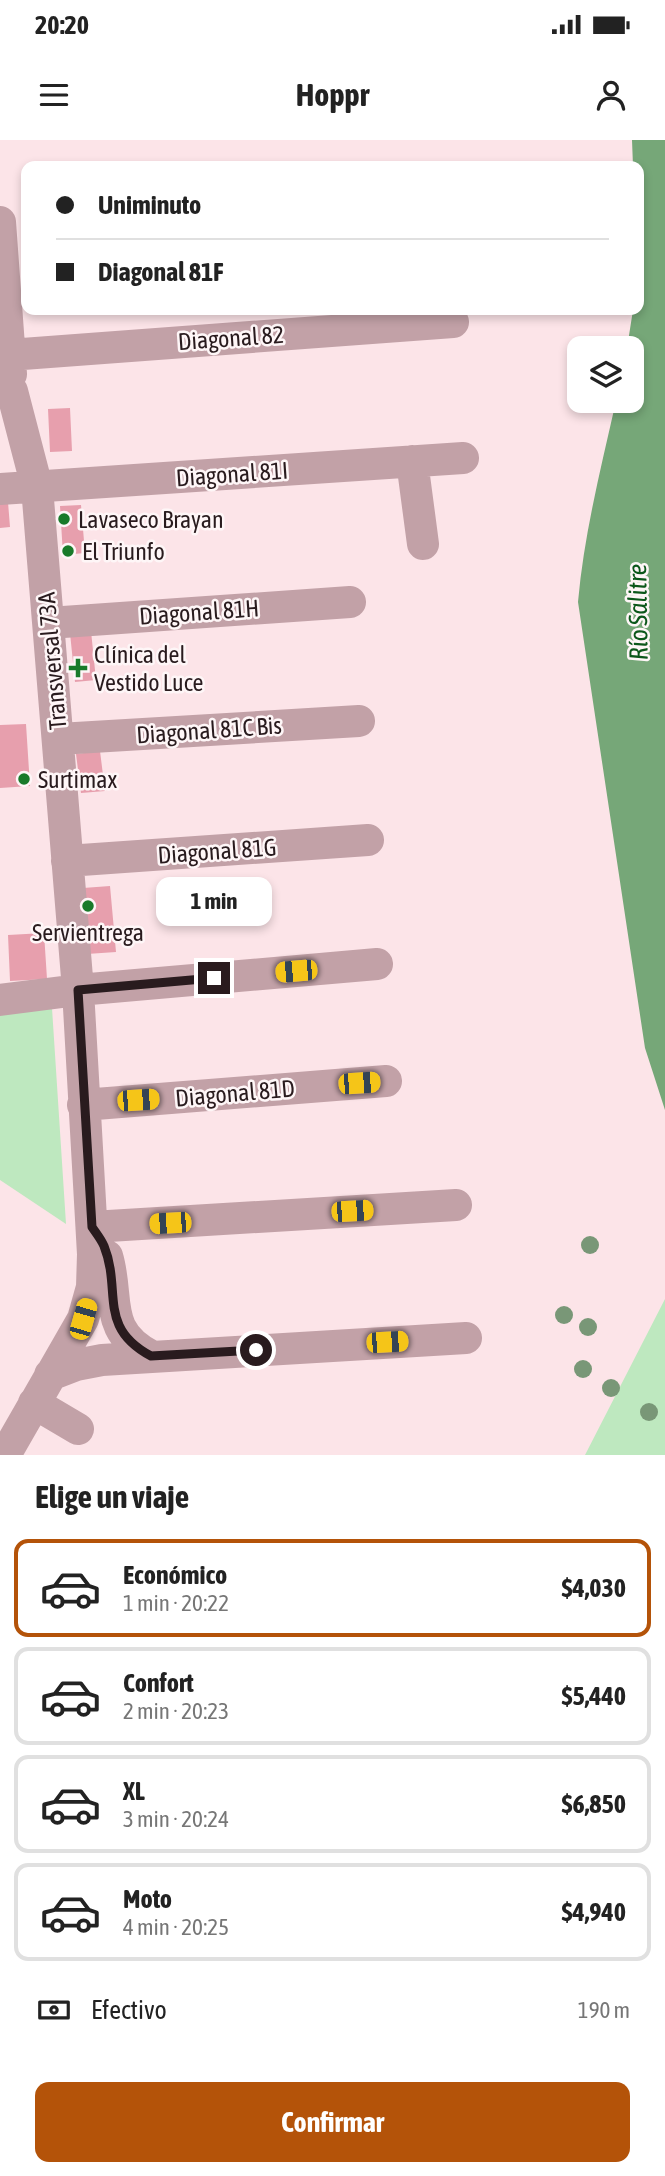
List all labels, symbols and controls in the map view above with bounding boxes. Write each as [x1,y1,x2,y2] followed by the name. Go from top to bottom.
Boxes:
[35,10,89,40] text: 20:20
[35,76,73,114] icon: menu
[296,76,369,113] text: Hoppr
[592,76,630,114] icon: person
[98,190,201,220] text: Uniminuto
[98,257,224,287] text: Diagonal 81F
[177,321,285,355] street label: Diagonal 82
[567,336,644,413] map controls
[567,336,644,413] button: layers
[175,457,289,491] street label: Diagonal 81I
[78,506,224,533] place label: Lavaseco Brayan
[56,511,72,527] marker: Lavaseco Brayan
[82,538,165,565] place label: El Triunfo
[60,543,76,559] marker: El Triunfo
[622,563,654,661] water label: Río Salitre
[33,591,71,731] street label: Transversal 73A
[138,594,260,630] street label: Diagonal 81H
[94,641,203,696] place label: Clínica del Vestido Luce
[68,658,88,678] marker: Clínica del Vestido Luce
[135,711,283,749] street label: Diagonal 81C Bis
[38,766,117,793] place label: Surtimax
[16,771,32,787] marker: Surtimax
[157,833,277,869] street label: Diagonal 81G
[156,876,272,926] callout: 1 min
[191,888,237,914] text: 1 min
[80,898,96,914] marker: Servientrega
[32,919,144,946] place label: Servientrega
[275,959,318,983] car
[198,962,230,994] route end
[338,1071,381,1095] car
[174,1074,296,1112] street label: Diagonal 81D
[117,1088,160,1112] car
[331,1199,374,1223] car
[149,1211,192,1235] car
[68,1296,99,1342] car
[366,1330,409,1354] car
[240,1334,272,1366] route start
[35,1478,189,1515] text: Elige un viaje
[39,1557,102,1620] icon: car
[123,1560,227,1590] text: Económico
[562,1573,626,1603] text: $4,030
[123,1590,229,1616] text: 1 min · 20:22
[39,1665,102,1728] icon: car
[123,1668,194,1698] text: Confort
[562,1681,626,1711] text: $5,440
[123,1698,229,1724] text: 2 min · 20:23
[39,1773,102,1836] icon: car
[123,1776,145,1806] text: XL
[562,1789,626,1819] text: $6,850
[123,1806,229,1832] text: 3 min · 20:24
[39,1881,102,1944] icon: car
[123,1884,172,1914] text: Moto
[562,1897,626,1927] text: $4,940
[123,1914,229,1940] text: 4 min · 20:25
[35,1991,73,2029] icon: cash
[91,1995,167,2025] text: Efectivo
[578,1997,630,2023] text: 190 m
[35,2082,630,2162] button: Confirmar

